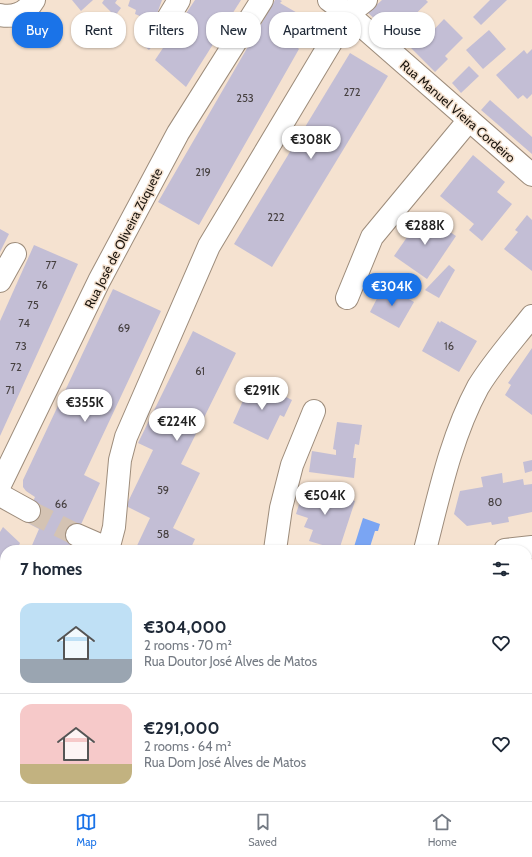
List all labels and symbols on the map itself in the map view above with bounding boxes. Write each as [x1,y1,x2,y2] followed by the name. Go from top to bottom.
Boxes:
[397,57,519,165] street label: Rua Manuel Vieira Cordeiro
[343,85,361,99] house number: 272
[236,91,254,105] house number: 253
[283,126,339,160] pin: €308K
[81,165,166,311] street label: Rua José de Oliveira Zúquete
[195,165,211,179] house number: 219
[267,210,285,224] house number: 222
[397,212,453,246] pin: €288K
[45,258,57,272] house number: 77
[364,273,420,307] pin: €304K
[36,278,48,292] house number: 76
[27,298,39,312] house number: 75
[18,316,30,330] house number: 74
[118,321,130,335] house number: 69
[15,339,27,353] house number: 73
[444,339,454,353] house number: 16
[10,360,22,374] house number: 72
[195,364,205,378] house number: 61
[234,377,290,411] pin: €291K
[5,383,15,397] house number: 71
[57,389,113,423] pin: €355K
[149,408,205,442] pin: €224K
[297,482,353,516] pin: €504K
[157,483,169,497] house number: 59
[488,495,502,509] house number: 80
[55,497,67,511] house number: 66
[157,527,169,541] house number: 58

